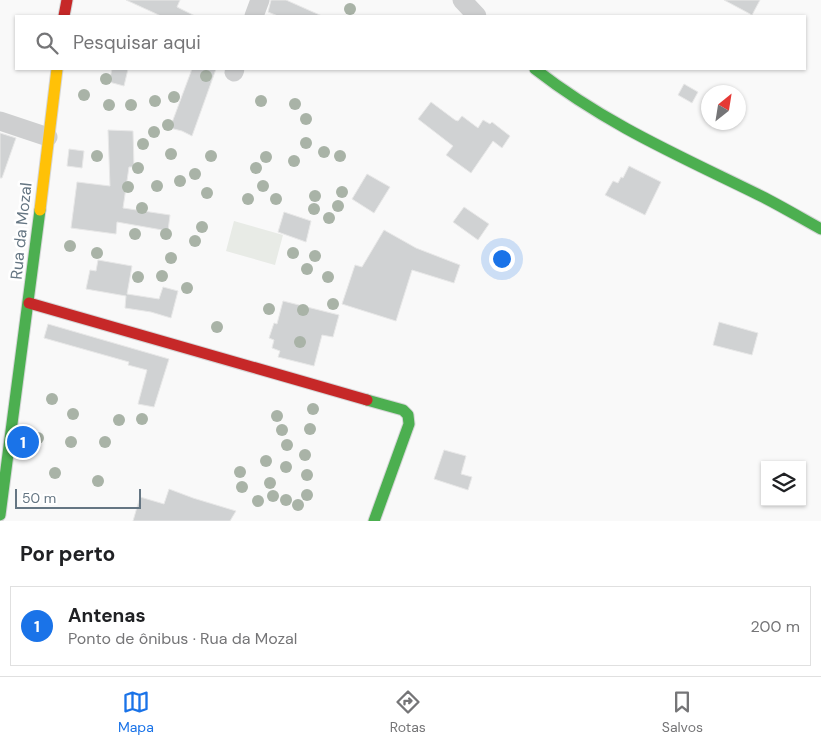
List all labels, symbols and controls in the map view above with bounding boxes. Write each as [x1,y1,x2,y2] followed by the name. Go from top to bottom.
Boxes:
[15,15,806,70] search box
[33,29,61,57] icon: search
[73,30,201,55] text: Pesquisar aqui
[701,85,746,130] north arrow
[5,182,37,280] street label: Rua da Mozal
[489,246,515,272] your location
[7,423,39,461] pin: 1
[761,461,806,506] map controls
[761,461,806,506] button: layers
[15,486,141,509] scale bar
[22,489,56,507] text: 50 m
[20,540,115,568] text: Por perto
[68,603,146,628] text: Antenas
[34,616,40,637] text: 1
[751,616,800,637] text: 200 m
[68,628,297,649] text: Ponto de ônibus · Rua da Mozal
[118,688,154,736] tab: Mapa
[390,688,426,736] tab: Rotas
[662,688,703,736] tab: Salvos

